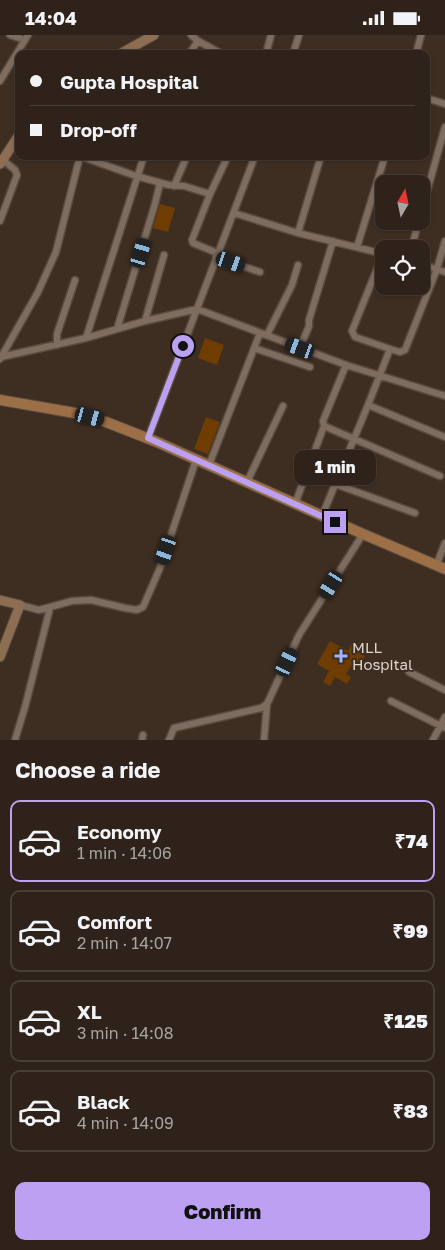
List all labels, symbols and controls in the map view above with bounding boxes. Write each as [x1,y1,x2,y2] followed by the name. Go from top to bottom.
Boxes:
[25,6,77,29] text: 14:04
[60,70,199,93] text: Gupta Hospital
[60,118,137,141] text: Drop-off
[375,175,430,230] north arrow
[375,175,430,295] map controls
[129,236,152,270] car
[375,240,430,295] button: locate
[214,250,247,274] car
[172,335,194,357] route start
[283,336,316,360] car
[73,406,106,428] car
[294,449,376,485] callout: 1 min
[315,457,355,477] text: 1 min
[324,511,346,533] route end
[154,533,177,567] car
[316,568,345,602] car
[352,638,413,673] place label: MLL Hospital
[273,645,300,679] car
[334,649,348,663] marker: MLL Hospital
[15,756,161,783] text: Choose a ride
[17,819,62,864] icon: car
[77,820,162,843] text: Economy
[395,829,428,852] text: ₹74
[77,843,172,863] text: 1 min · 14:06
[17,909,62,954] icon: car
[77,910,152,933] text: Comfort
[392,919,428,942] text: ₹99
[77,933,172,953] text: 2 min · 14:07
[17,999,62,1044] icon: car
[77,1000,102,1023] text: XL
[383,1009,428,1032] text: ₹125
[77,1023,173,1043] text: 3 min · 14:08
[17,1089,62,1134] icon: car
[77,1090,130,1113] text: Black
[393,1099,428,1122] text: ₹83
[77,1113,174,1133] text: 4 min · 14:09
[15,1182,430,1240] button: Confirm

